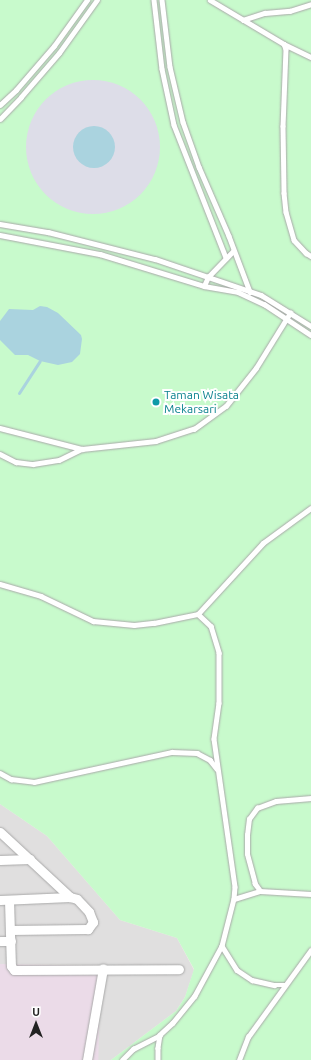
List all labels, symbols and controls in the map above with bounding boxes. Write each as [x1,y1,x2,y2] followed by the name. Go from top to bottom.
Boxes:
[164,388,239,416] place label: Taman Wisata Mekarsari
[151,397,161,407] marker: Taman Wisata Mekarsari
[16,1004,56,1044] north arrow
[32,1006,40,1018] text: U

